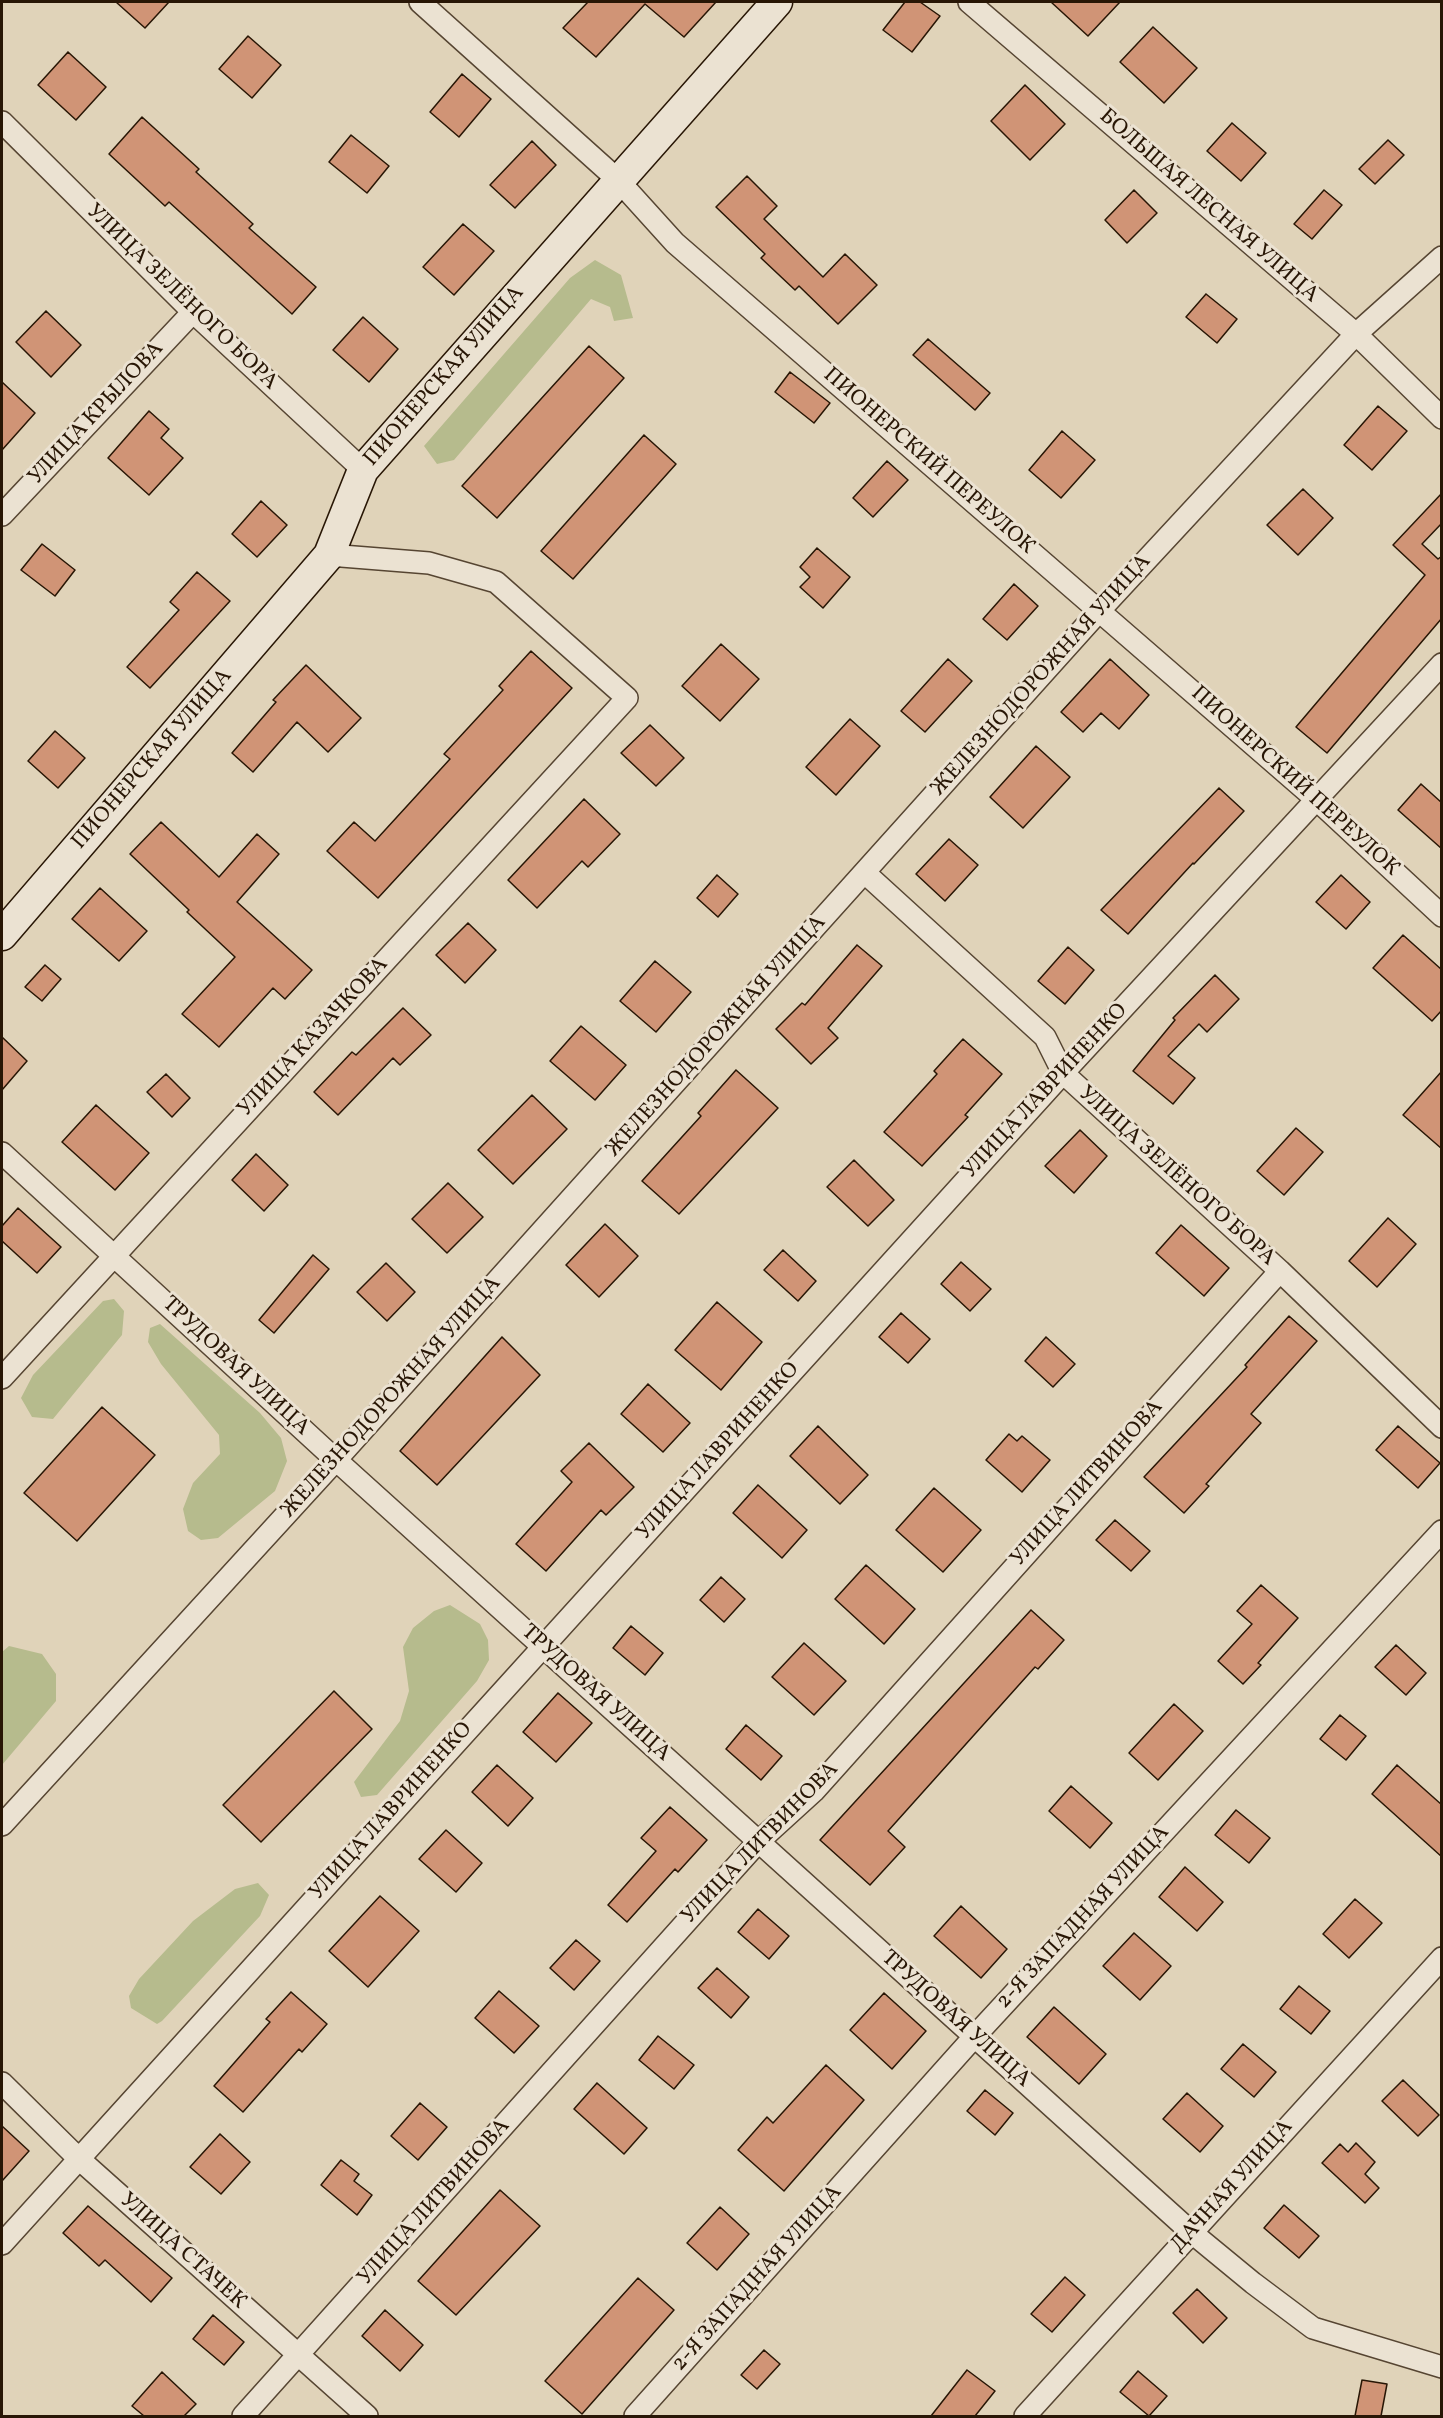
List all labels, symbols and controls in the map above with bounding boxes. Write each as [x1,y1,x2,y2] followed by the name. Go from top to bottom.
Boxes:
[1093,104,1323,310] street label: БОЛЬШАЯ ЛЕСНАЯ УЛИЦА
[80,199,282,397] street label: УЛИЦА ЗЕЛЁНОГО БОРА
[359,281,531,473] street label: ПИОНЕРСКАЯ УЛИЦА
[24,337,170,491] street label: УЛИЦА КРЫЛОВА
[817,363,1039,561] street label: ПИОНЕРСКИЙ ПЕРЕУЛОК
[926,550,1158,802] street label: ЖЕЛЕЗНОДОРОЖНАЯ УЛИЦА
[67,664,239,856] street label: ПИОНЕРСКАЯ УЛИЦА
[1184,681,1404,883] street label: ПИОНЕРСКИЙ ПЕРЕУЛОК
[601,911,833,1163] street label: ЖЕЛЕЗНОДОРОЖНАЯ УЛИЦА
[233,953,395,1123] street label: УЛИЦА КАЗАЧКОВА
[958,999,1134,1185] street label: УЛИЦА ЛАВРИНЕНКО
[1072,1081,1280,1273] street label: УЛИЦА ЗЕЛЁНОГО БОРА
[276,1272,508,1524] street label: ЖЕЛЕЗНОДОРОЖНАЯ УЛИЦА
[156,1292,314,1442] street label: ТРУДОВАЯ УЛИЦА
[632,1357,806,1547] street label: УЛИЦА ЛАВРИНЕНКО
[1006,1395,1170,1573] street label: УЛИЦА ЛИТВИНОВА
[515,1620,675,1768] street label: ТРУДОВАЯ УЛИЦА
[305,1717,479,1907] street label: УЛИЦА ЛАВРИНЕНКО
[677,1757,845,1931] street label: УЛИЦА ЛИТВИНОВА
[992,1821,1176,2015] street label: 2-Я ЗАПАДНАЯ УЛИЦА
[875,1946,1035,2094] street label: ТРУДОВАЯ УЛИЦА
[353,2114,517,2292] street label: УЛИЦА ЛИТВИНОВА
[1166,2115,1300,2259] street label: ДАЧНАЯ УЛИЦА
[667,2180,849,2378] street label: 2-Я ЗАПАДНАЯ УЛИЦА
[113,2188,251,2316] street label: УЛИЦА СТАЧЕК

